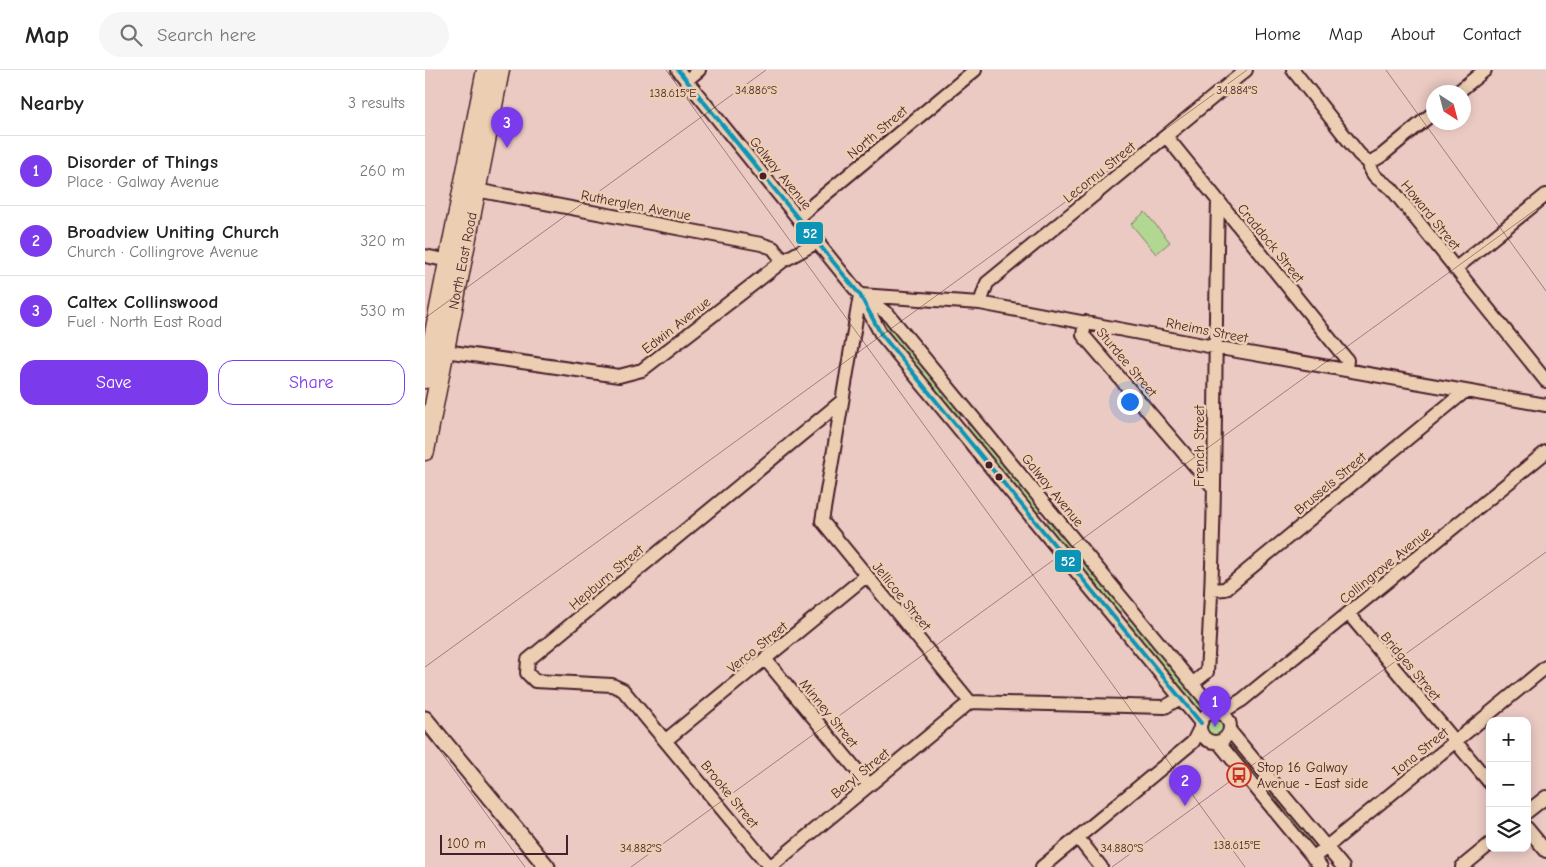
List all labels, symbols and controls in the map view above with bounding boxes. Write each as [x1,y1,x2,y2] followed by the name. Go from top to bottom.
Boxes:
[99,12,449,57] search box
[25,21,69,49] text: Map
[117,21,145,49] icon: search
[157,24,256,46] text: Search here
[1254,24,1301,45] text: Home
[1329,24,1363,45] text: Map
[1391,24,1435,45] text: About
[1463,24,1521,45] text: Contact
[735,83,777,97] text: 34.886°S
[1216,83,1258,97] text: 34.884°S
[1426,85,1471,130] north arrow
[650,86,696,100] text: 138.615°E
[20,91,84,115] text: Nearby
[348,94,405,112] text: 3 results
[844,102,912,162] street label: North Street
[491,107,523,148] pin: 3
[746,133,815,213] street label: Galway Avenue
[1060,137,1140,207] street label: Lecornu Street
[67,151,218,173] text: Disorder of Things
[33,162,39,180] text: 1
[360,162,405,180] text: 260 m
[758,171,768,181] unlabelled marker
[67,173,219,191] text: Place · Galway Avenue
[1397,177,1465,254] street label: Howard Street
[579,186,692,224] street label: Rutherglen Avenue
[1234,200,1308,287] street label: Craddock Street
[445,211,481,311] street label: North East Road
[67,221,279,243] text: Broadview Uniting Church
[795,221,824,245] line badge: 52
[803,225,817,242] text: 52
[32,232,40,250] text: 2
[360,232,405,250] text: 320 m
[67,243,258,261] text: Church · Collingrove Avenue
[67,291,218,313] text: Caltex Collinswood
[639,293,714,357] street label: Edwin Avenue
[32,302,40,320] text: 3
[360,302,405,320] text: 530 m
[67,313,222,331] text: Fuel · North East Road
[1164,314,1250,347] street label: Rheims Street
[1093,324,1161,401] street label: Sturdee Street
[20,360,208,405] button: Save
[218,360,405,405] button: Share
[1117,389,1143,415] your location
[1191,404,1208,487] street label: French Street
[1291,448,1370,518] street label: Brussels Street
[1018,450,1087,530] street label: Galway Avenue
[984,460,994,470] unlabelled marker
[994,472,1004,482] unlabelled marker
[1336,523,1435,608] street label: Collingrove Avenue
[566,541,648,614] street label: Hepburn Street
[1054,549,1082,573] line badge: 52
[1061,553,1075,570] text: 52
[869,558,935,635] street label: Jellicoe Street
[724,617,792,677] street label: Verco Street
[1377,628,1445,705] street label: Bridges Street
[796,676,862,752] street label: Minney Street
[1199,686,1231,727] pin: 1
[1486,717,1531,852] map controls
[1486,717,1531,762] button: +
[1389,723,1453,779] street label: Iona Street
[828,744,894,802] street label: Beryl Street
[697,757,763,832] street label: Brooke Street
[1257,759,1368,792] place label: Stop 16 Galway Avenue - East side
[1226,762,1252,788] bus stop icon: Stop 16 Galway Avenue - East side
[1486,762,1531,807] button: −
[1169,765,1201,806] pin: 2
[1486,807,1531,852] button: layers
[440,832,567,855] scale bar
[447,835,486,852] text: 100 m
[1214,838,1260,852] text: 138.615°E
[620,841,662,855] text: 34.882°S
[1101,841,1144,855] text: 34.880°S

